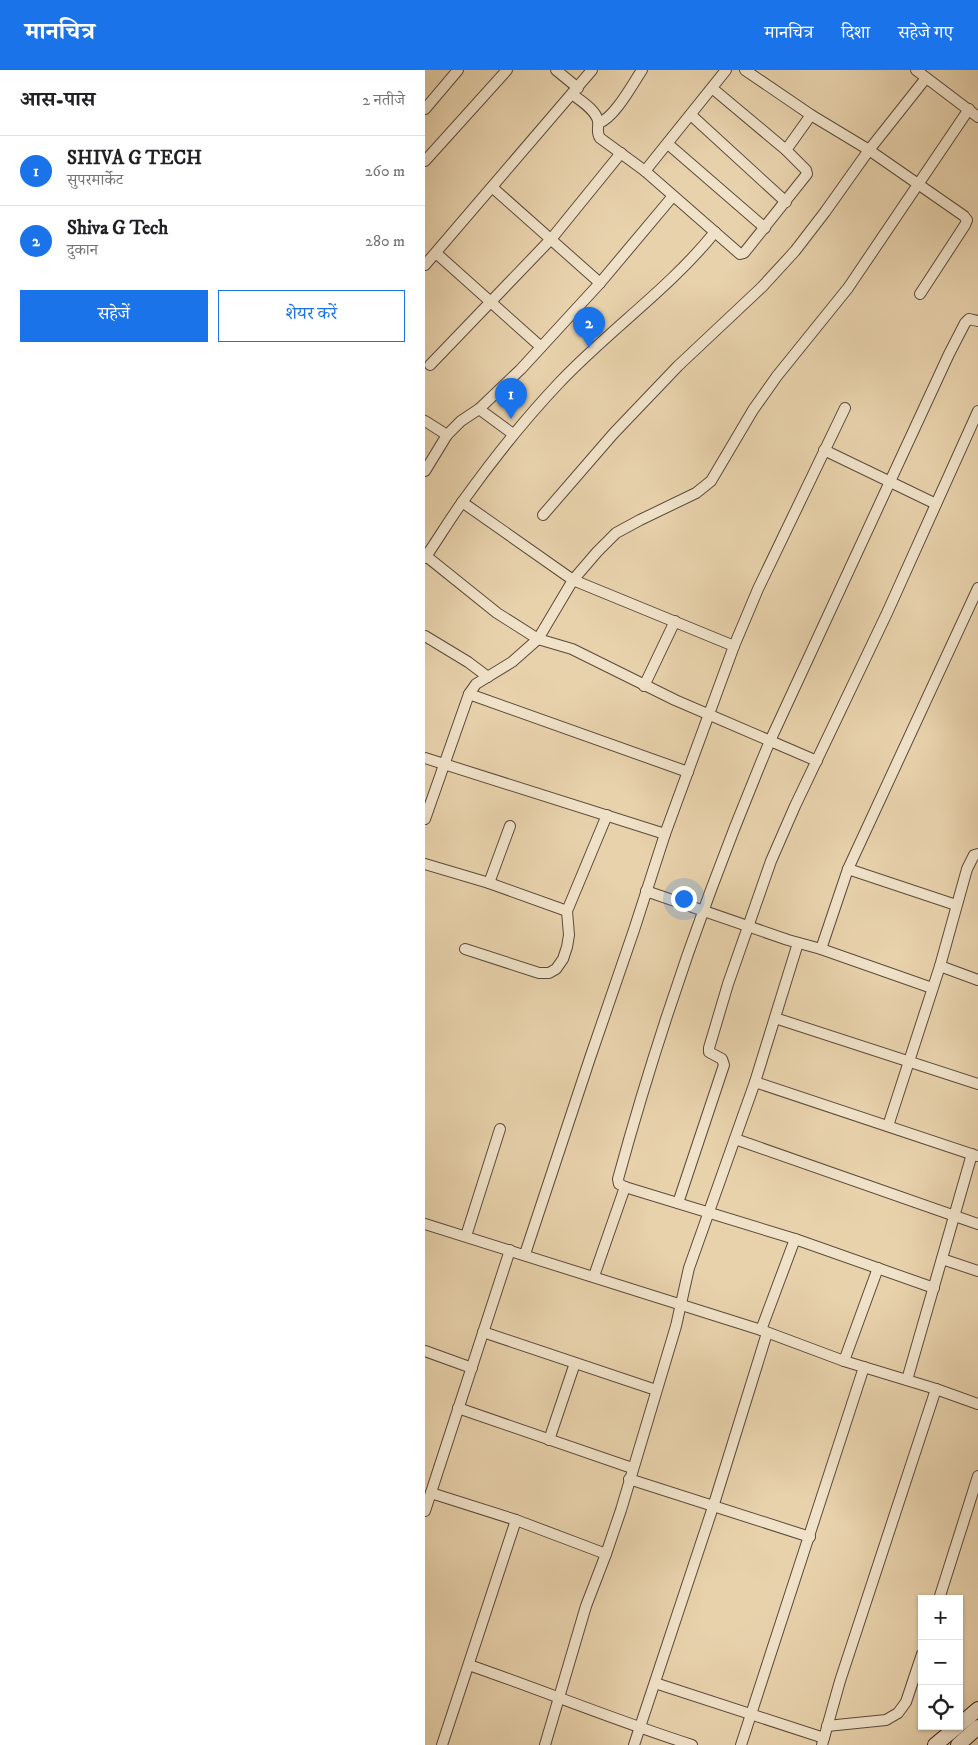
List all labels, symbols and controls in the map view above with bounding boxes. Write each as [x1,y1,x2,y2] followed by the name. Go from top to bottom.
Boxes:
[25,17,95,47] text: मानचित्र
[765,22,813,44] text: मानचित्र
[841,22,870,44] text: दिशा
[898,22,953,44] text: सहेजे गए
[20,87,95,113] text: आस-पास
[362,90,405,110] text: 2 नतीजे
[67,147,202,170] text: SHIVA G TECH
[33,161,39,181] text: 1
[365,161,405,181] text: 260 m
[67,170,123,190] text: सुपरमार्केट
[67,217,168,240] text: Shiva G Tech
[32,231,40,251] text: 2
[365,231,405,251] text: 280 m
[67,240,98,260] text: दुकान
[20,290,208,342] button: सहेजें
[218,290,405,342] button: शेयर करें
[573,307,605,348] pin: 2
[495,378,527,419] pin: 1
[671,886,697,912] your location
[918,1595,963,1730] map controls
[918,1595,963,1640] button: +
[918,1640,963,1685] button: −
[918,1685,963,1730] button: locate

